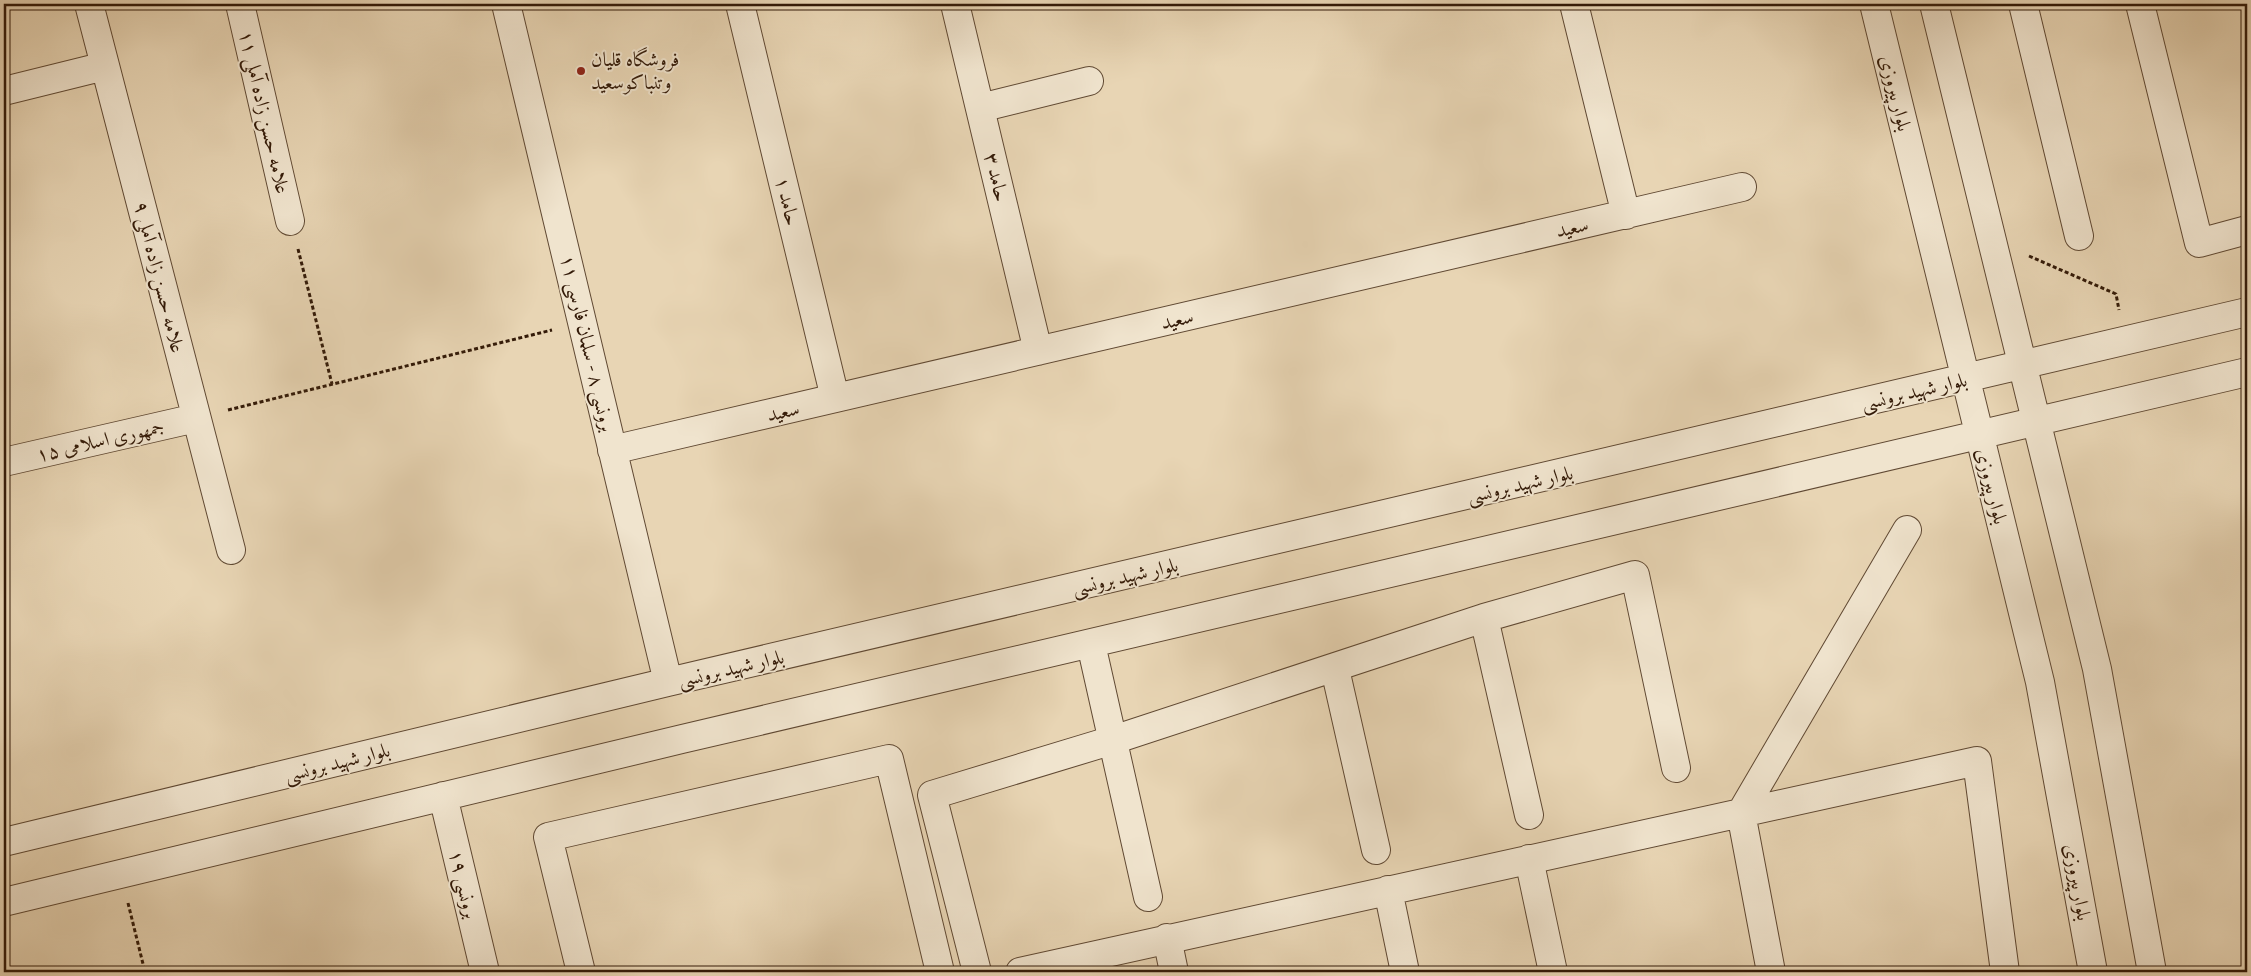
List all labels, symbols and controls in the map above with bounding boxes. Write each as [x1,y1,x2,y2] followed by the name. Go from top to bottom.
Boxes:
[232,28,296,197] street label: علامه حسن زاده آملی ۱۱
[591,46,680,96] place label: فروشگاه قلیان وتنباکوسعید
[1872,52,1918,134] street label: بلوار پیروزی
[575,65,587,77] marker: فروشگاه قلیان وتنباکوسعید
[978,150,1015,204] street label: حامد ۳
[769,174,806,228] street label: حامد ۱
[127,198,191,356] street label: علامه حسن زاده آملی ۹
[1553,211,1591,244] street label: سعید
[553,252,621,435] street label: برونسی ۸ - سلمان فارسی ۱۱
[1158,303,1196,336] street label: سعید
[1858,366,1970,418] street label: بلوار شهید برونسی
[764,395,802,428] street label: سعید
[33,413,167,468] street label: جمهوری اسلامی ۱۵
[1968,445,2014,527] street label: بلوار پیروزی
[1464,459,1576,511] street label: بلوار شهید برونسی
[1069,551,1181,603] street label: بلوار شهید برونسی
[675,643,787,695] street label: بلوار شهید برونسی
[281,736,393,790] street label: بلوار شهید برونسی
[2056,842,2098,923] street label: بلوار پیروزی
[442,847,485,922] street label: برونسی ۱۹

